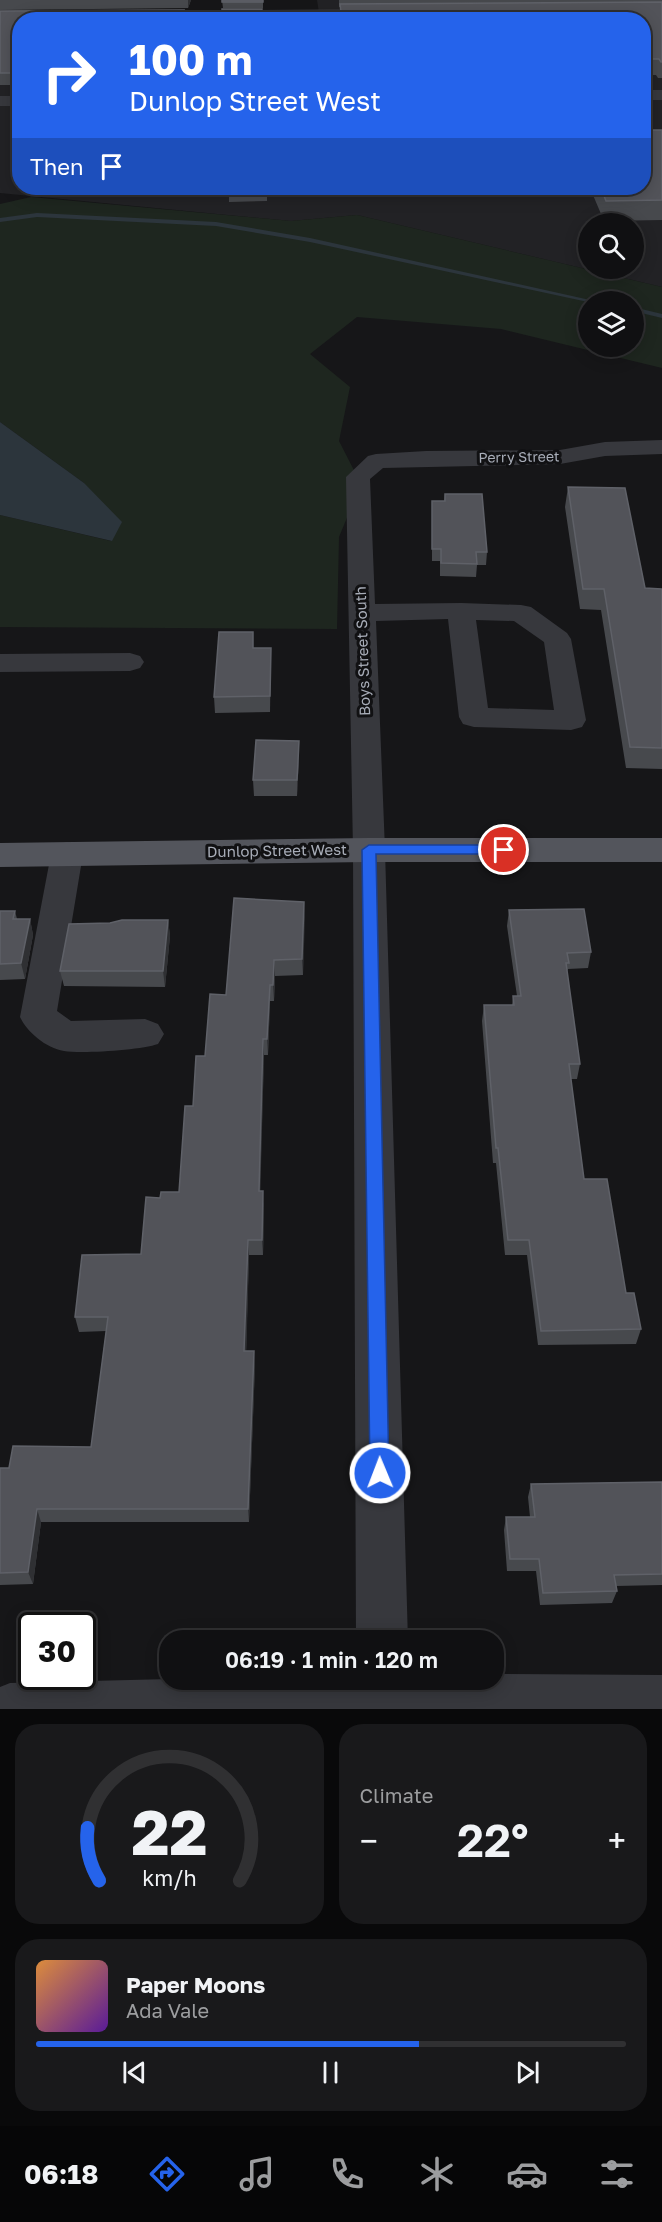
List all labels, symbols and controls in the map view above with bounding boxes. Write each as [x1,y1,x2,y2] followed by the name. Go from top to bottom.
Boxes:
[129,34,252,84] text: 100 m
[30,36,108,114] icon: right
[129,85,381,117] text: Dunlop Street West
[95,150,128,183] icon: arrive
[30,153,83,180] text: Then
[578,213,644,357] map controls
[578,213,644,279] button: search
[578,291,644,357] button: layers
[478,447,560,466] street label: Perry Street
[351,586,373,716] street label: Boys Street South
[478,824,529,875] pin
[487,833,520,866] icon: arrive
[207,840,347,860] street label: Dunlop Street West
[348,1441,412,1505] position arrow
[18,1612,96,1690] speed limit sign: 30
[225,1646,438,1673] text: 06:19 · 1 min · 120 m
[360,1783,433,1807] text: Climate
[131,1794,207,1869] text: 22
[457,1813,528,1867] text: 22°
[360,1821,378,1860] text: −
[608,1821,626,1860] text: +
[142,1865,197,1891] text: km/h
[126,1971,265,1998] text: Paper Moons
[126,1998,209,2022] text: Ada Vale
[118,2056,151,2089] icon: previous
[314,2056,347,2089] icon: pause
[511,2056,544,2089] icon: next
[146,2153,188,2195] icon: directions
[236,2153,278,2195] icon: music
[326,2153,368,2195] icon: phone
[416,2153,458,2195] icon: climate
[506,2153,548,2195] icon: car
[596,2153,638,2195] icon: filters
[24,2158,98,2190] text: 06:18

